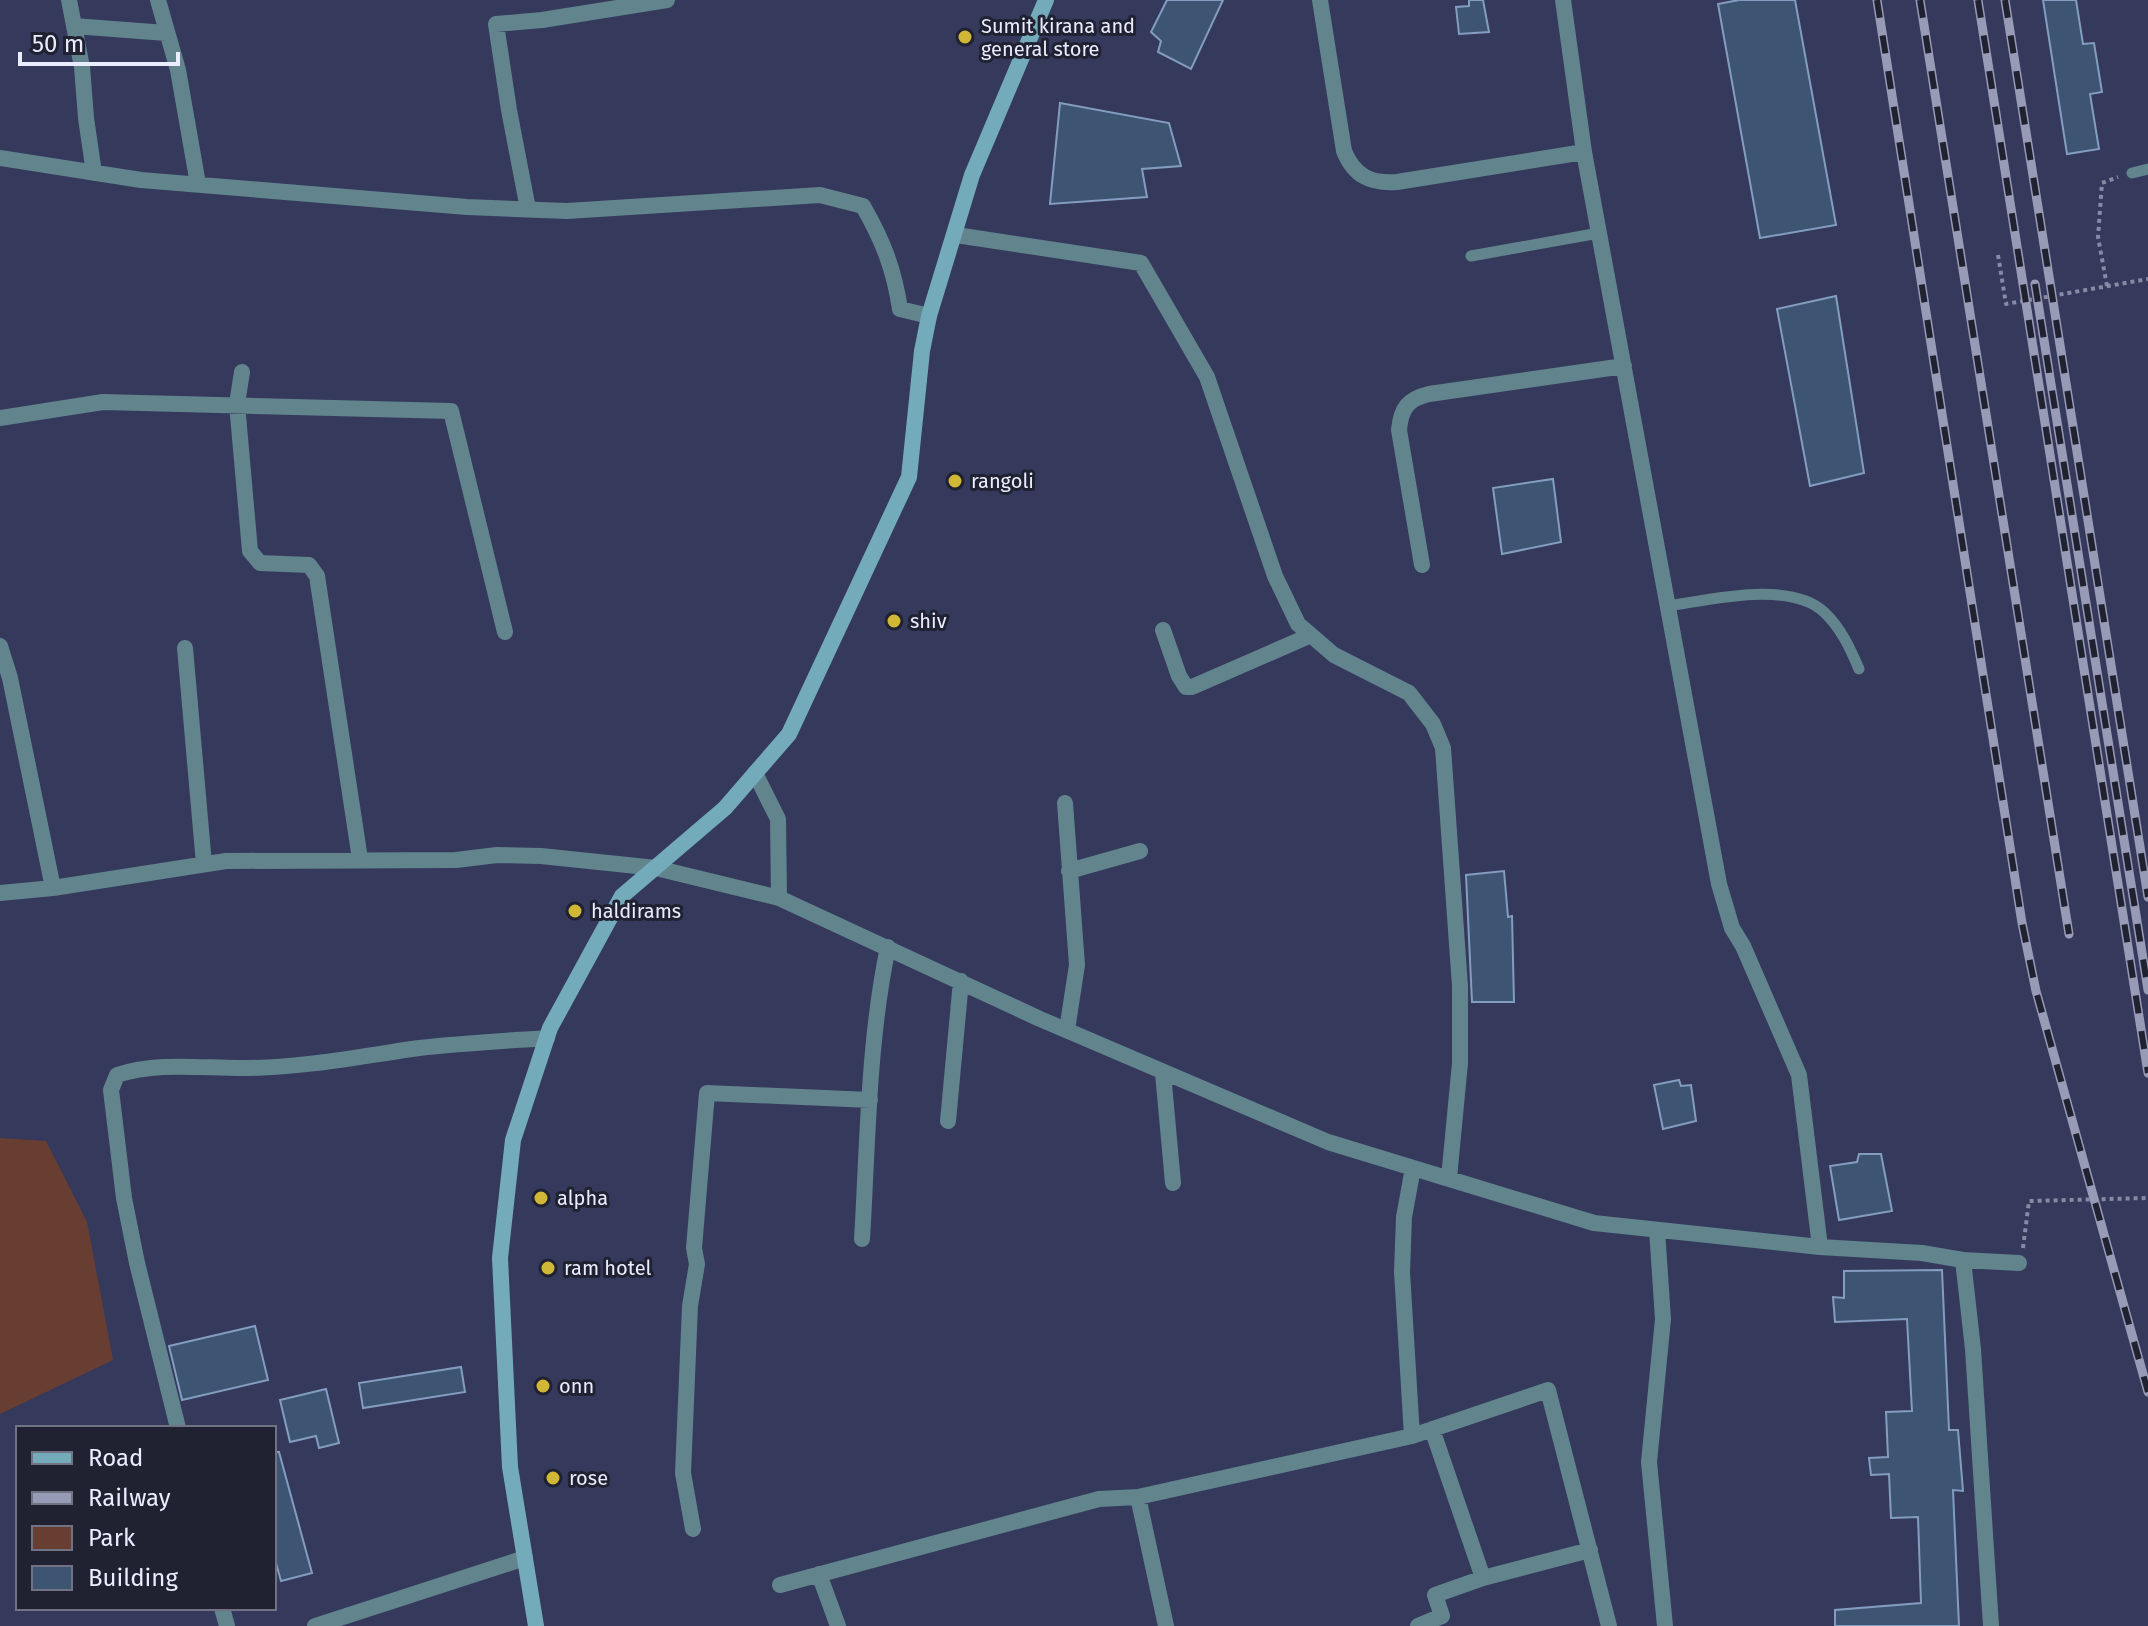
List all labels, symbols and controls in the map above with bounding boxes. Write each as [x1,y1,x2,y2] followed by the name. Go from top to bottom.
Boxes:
[981,14,1135,61] place label: Sumit kirana and general store
[20,16,178,66] scale bar
[956,28,974,46] marker: Sumit kirana and general store
[32,30,84,58] text: 50 m
[971,469,1034,493] place label: rangoli
[946,472,964,490] marker: rangoli
[910,609,947,633] place label: shiv
[885,612,903,630] marker: shiv
[591,899,681,923] place label: haldirams
[566,902,584,920] marker: haldirams
[557,1186,608,1210] place label: alpha
[532,1189,550,1207] marker: alpha
[564,1256,652,1280] place label: ram hotel
[539,1259,557,1277] marker: ram hotel
[559,1374,594,1398] place label: onn
[534,1377,552,1395] marker: onn
[16,1426,276,1610] legend
[88,1444,143,1472] text: Road
[569,1466,608,1490] place label: rose
[544,1469,562,1487] marker: rose
[88,1484,171,1512] text: Railway
[88,1524,136,1552] text: Park
[88,1564,178,1592] text: Building

